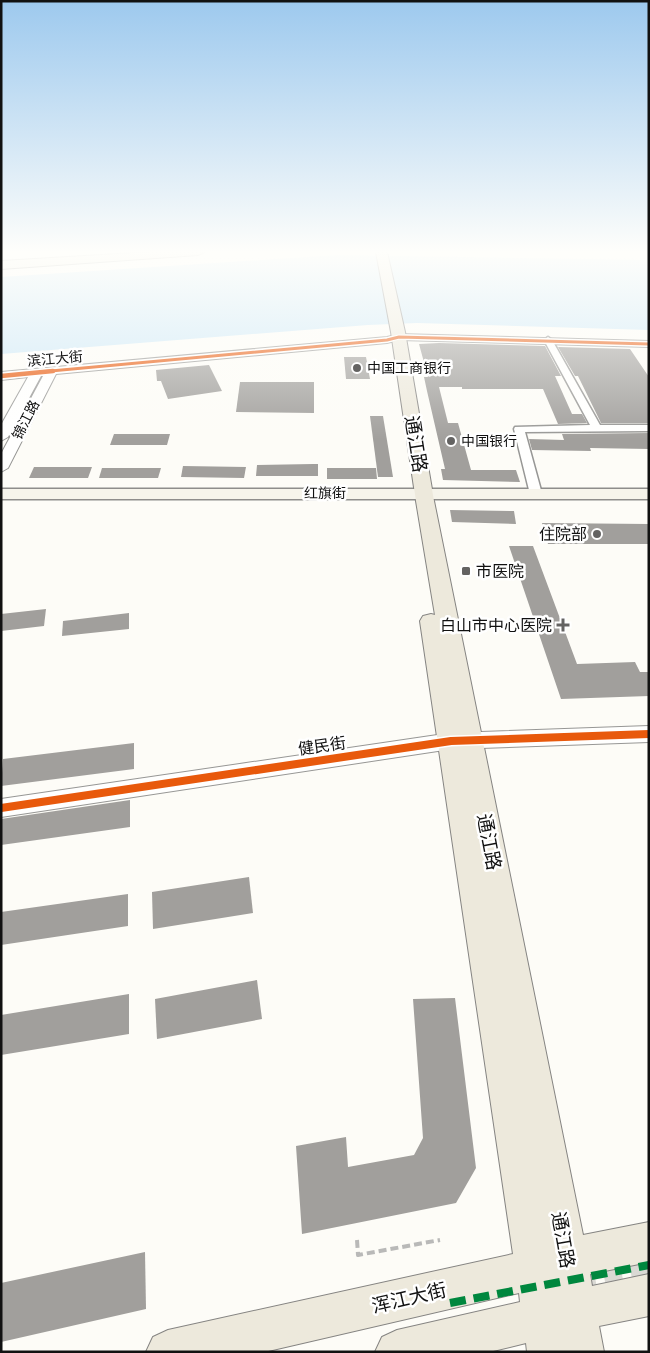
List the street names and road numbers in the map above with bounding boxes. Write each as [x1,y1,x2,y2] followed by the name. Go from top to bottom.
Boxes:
[26,349,84,369] street label: 滨江大街
[10,398,42,442] street label: 锦江路
[401,414,431,474] street label: 通江路
[304,486,346,501] street label: 红旗街
[297,734,347,758] street label: 健民街
[473,812,505,872] street label: 通江路
[548,1210,578,1270] street label: 通江路
[370,1279,448,1317] street label: 浑江大街

